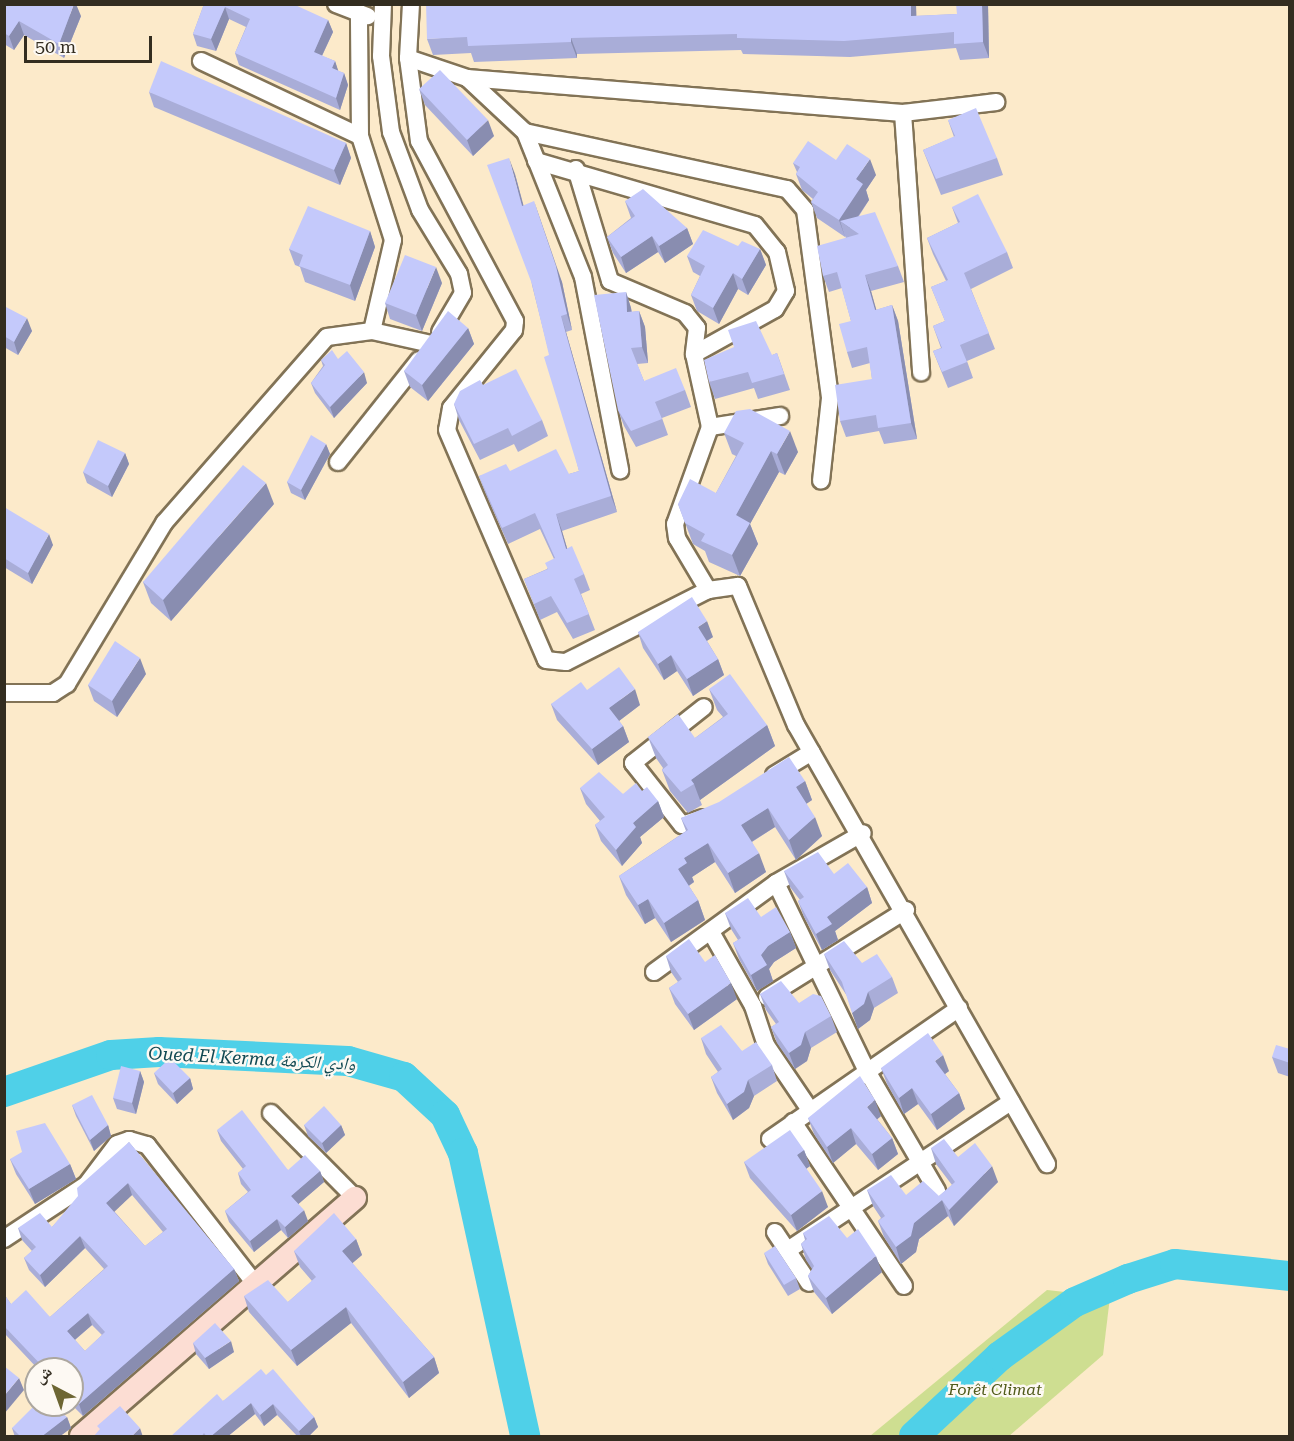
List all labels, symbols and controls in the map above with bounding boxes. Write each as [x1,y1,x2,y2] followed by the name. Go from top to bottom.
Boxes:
[27,24,154,62] scale bar
[35,36,76,57] text: 50 m
[148,1043,356,1075] water label: Oued El Kerma وادي الكرمة
[24,1357,84,1417] north arrow
[31,1362,56,1387] text: ش
[948,1380,1042,1400] park label: Forêt Climat

